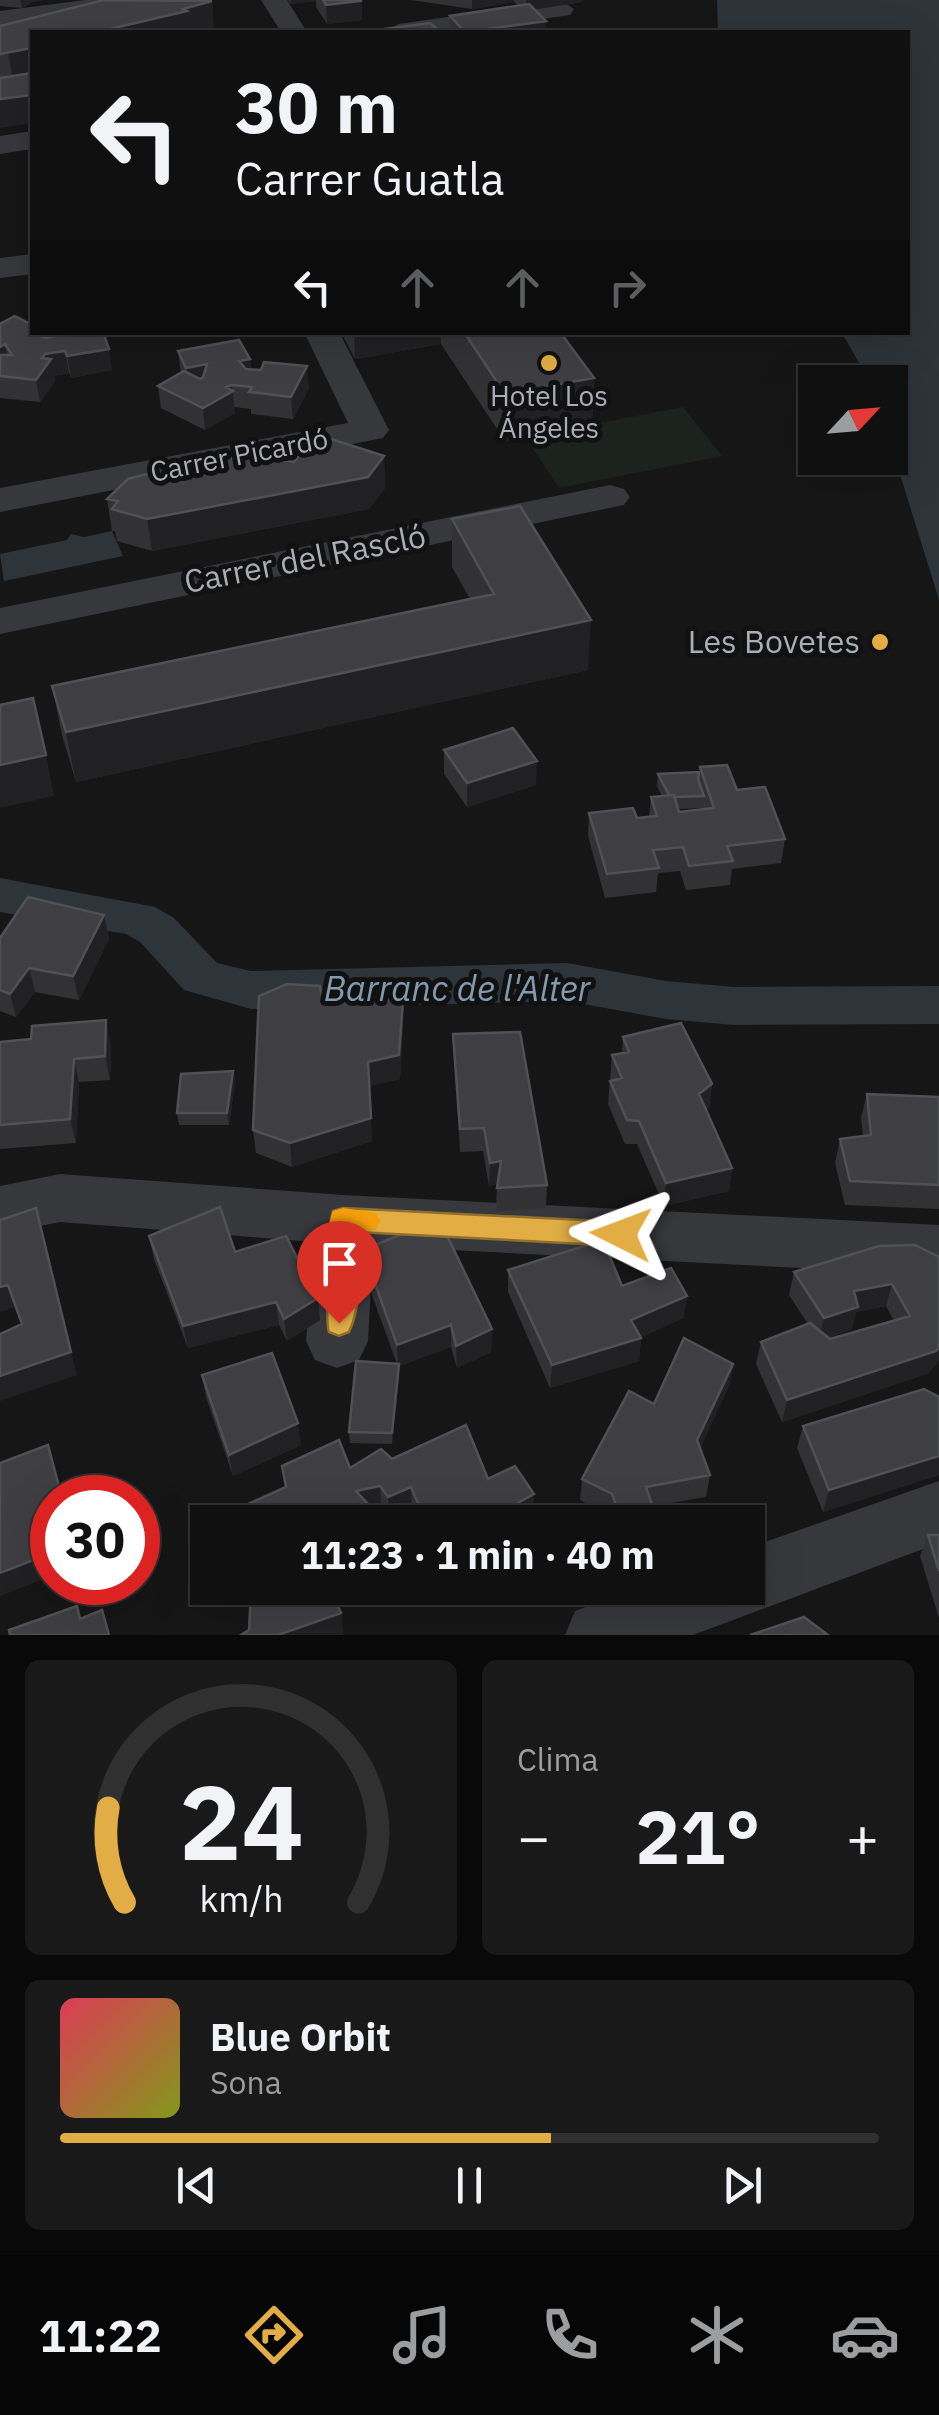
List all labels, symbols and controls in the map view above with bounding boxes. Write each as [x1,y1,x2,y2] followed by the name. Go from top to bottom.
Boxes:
[235,61,398,152] text: 30 m
[70,70,200,200] icon: left
[235,149,505,207] text: Carrer Guatla
[285,260,340,315] icon: left
[390,260,445,315] icon: ahead
[495,260,550,315] icon: ahead
[600,260,655,315] icon: right
[538,352,560,374] marker: Hotel Los Ángeles
[798,365,908,475] north arrow
[798,365,908,475] map controls
[490,377,608,446] place label: Hotel Los Ángeles
[147,419,331,490] street label: Carrer Picardó
[181,514,429,602] street label: Carrer del Rascló
[688,620,860,662] place label: Les Bovetes
[869,631,891,653] marker: Les Bovetes
[324,965,592,1011] water label: Barranc de l'Alter
[569,1182,673,1286] position arrow
[297,1221,382,1324] pin
[312,1236,367,1291] icon: arrive
[30,1475,160,1605] speed limit sign: 30
[300,1530,655,1579] text: 11:23 · 1 min · 40 m
[517,1738,599,1780] text: Clima
[179,1753,303,1889] text: 24
[635,1787,761,1885] text: 21°
[517,1801,550,1872] text: −
[846,1801,879,1872] text: +
[199,1875,283,1922] text: km/h
[210,2012,391,2061] text: Blue Orbit
[210,2061,282,2103] text: Sona
[169,2158,224,2213] icon: previous
[442,2158,497,2213] icon: pause
[715,2158,770,2213] icon: next
[239,2300,309,2370] icon: directions
[387,2300,457,2370] icon: music
[535,2300,605,2370] icon: phone
[682,2300,752,2370] icon: climate
[830,2300,900,2370] icon: car
[39,2306,162,2364] text: 11:22

